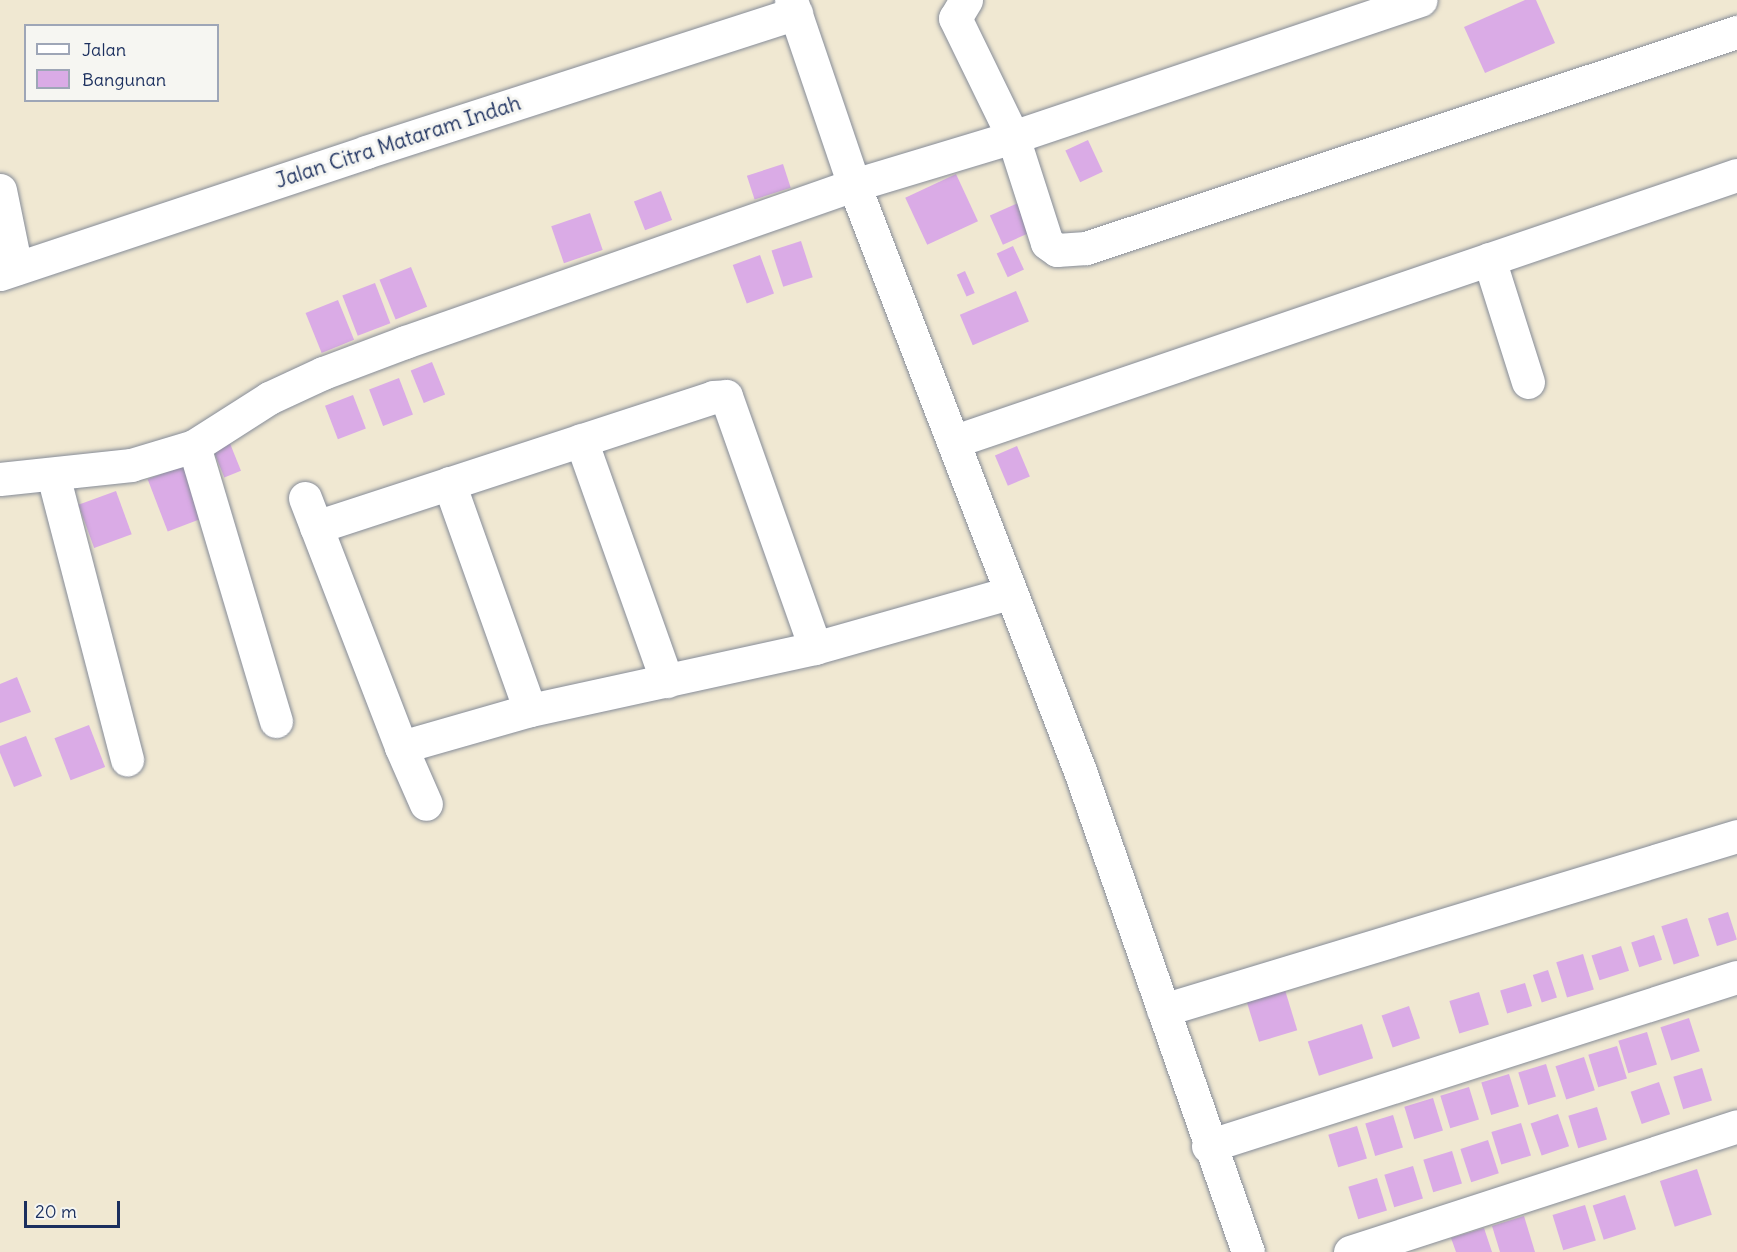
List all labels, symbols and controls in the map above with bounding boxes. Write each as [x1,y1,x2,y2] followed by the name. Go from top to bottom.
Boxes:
[24,24,219,102] legend
[82,38,126,61] text: Jalan
[82,68,166,91] text: Bangunan
[272,90,524,194] street label: Jalan Citra Mataram Indah
[27,1189,123,1227] scale bar
[35,1200,77,1223] text: 20 m

